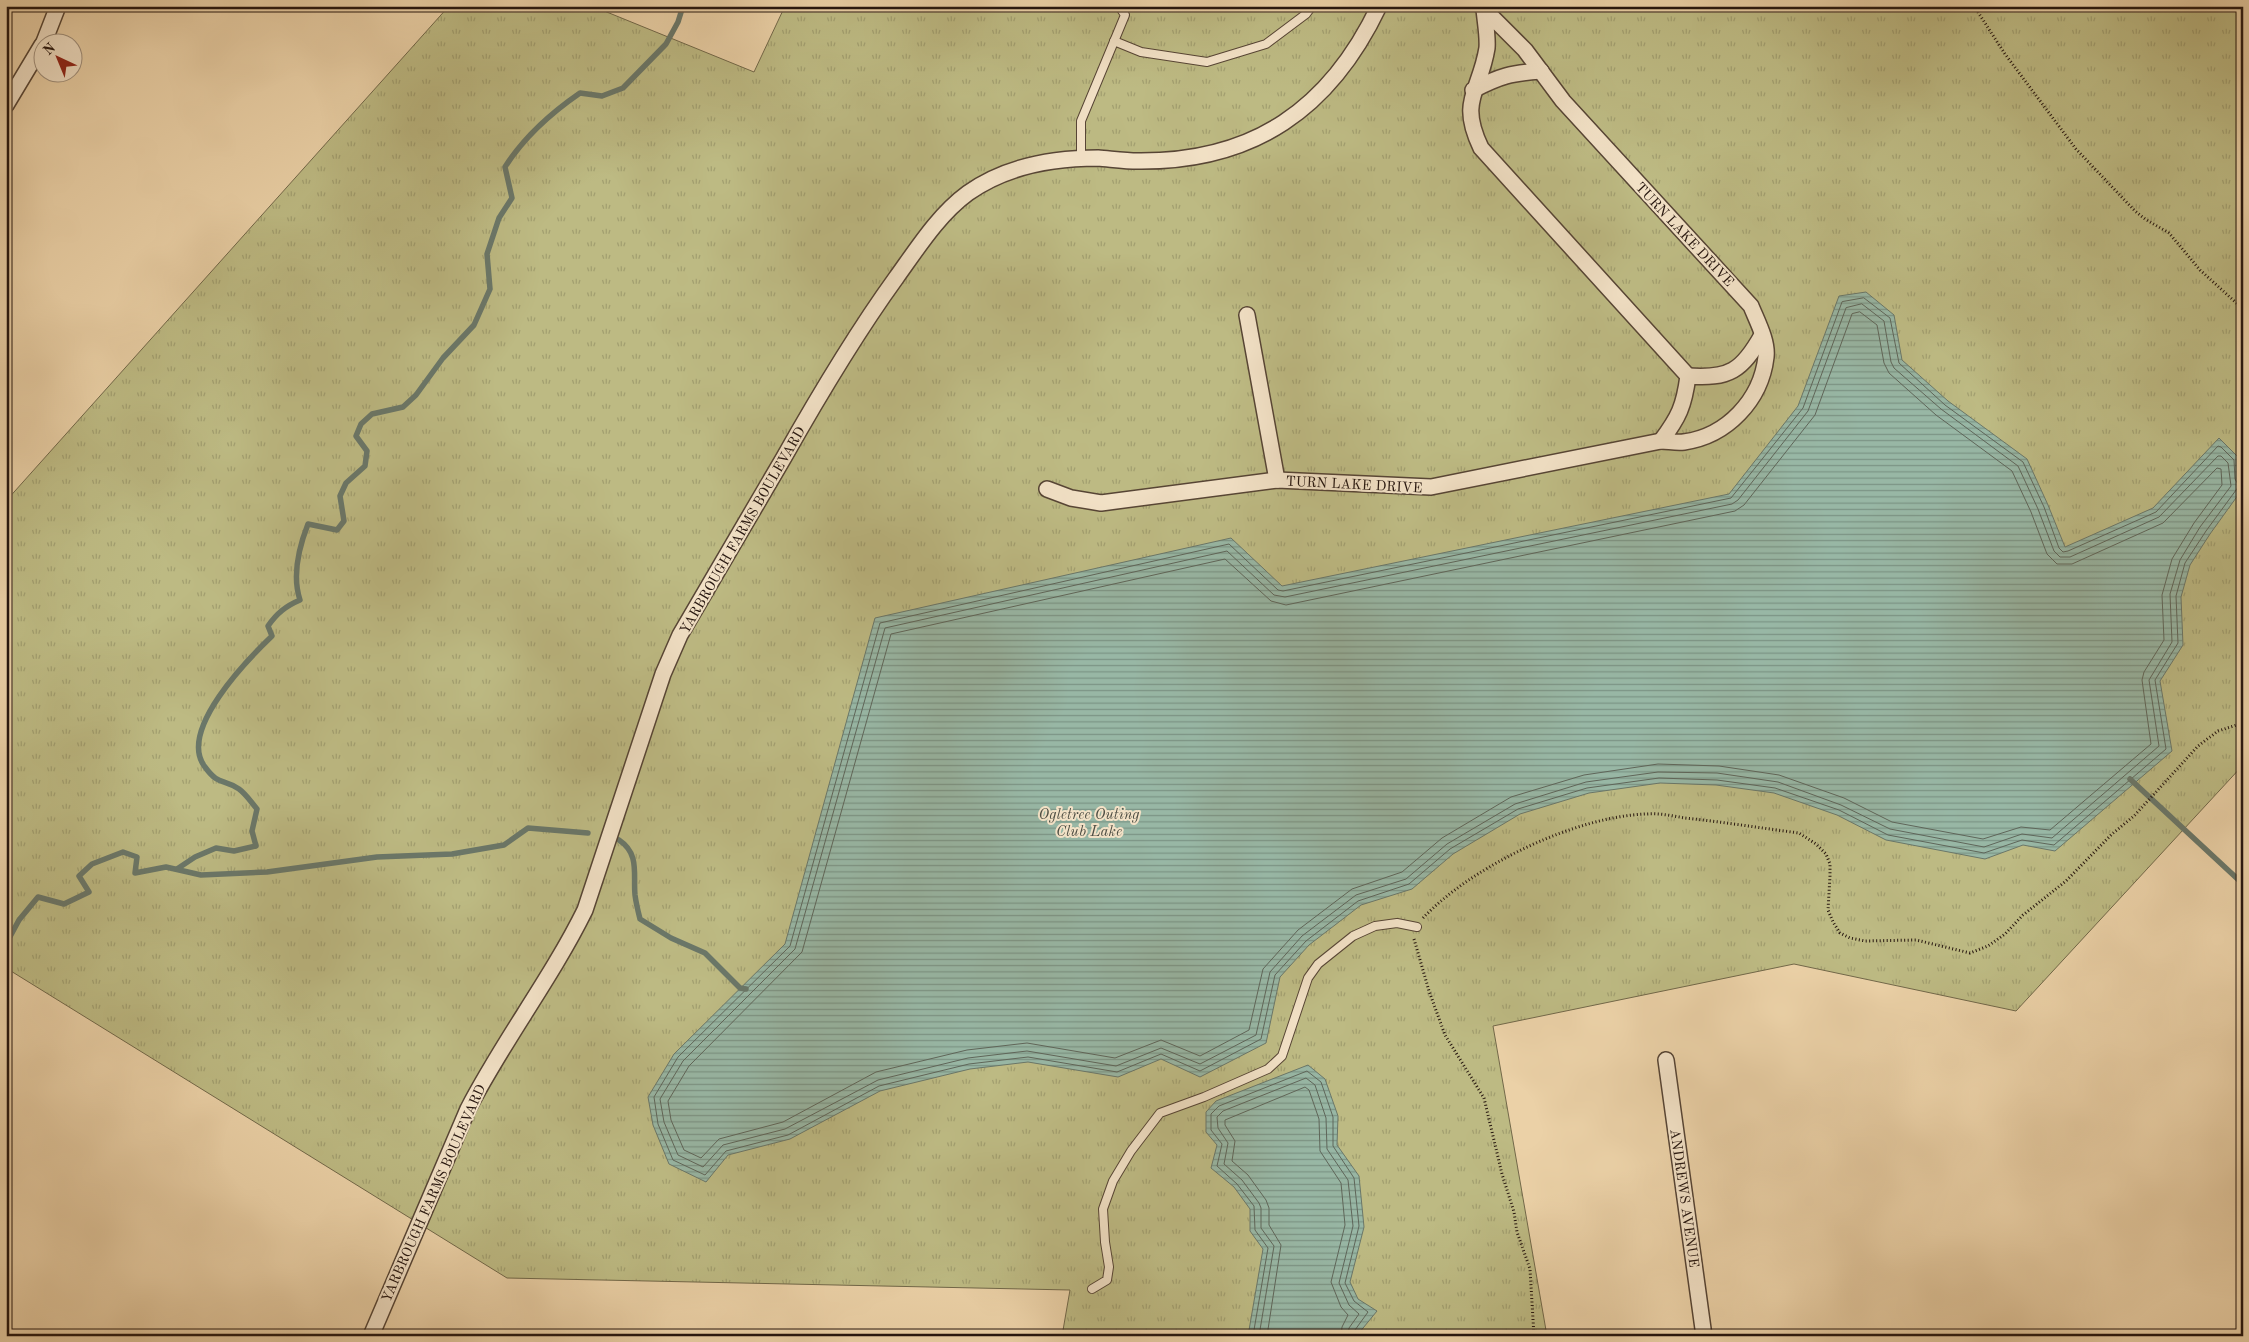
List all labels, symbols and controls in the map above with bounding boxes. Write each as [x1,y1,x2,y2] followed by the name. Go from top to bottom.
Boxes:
[32,32,82,82] north arrow
[41,40,59,58] text: N
[1632,180,1736,289] street label: TURN LAKE DRIVE
[678,424,808,637] street label: YARBROUGH FARMS BOULEVARD
[1285,474,1423,496] street label: TURN LAKE DRIVE
[1039,808,1139,840] water label: Ogletree Outing Club Lake
[379,1082,488,1304] street label: YARBROUGH FARMS BOULEVARD
[1667,1128,1701,1268] street label: ANDREWS AVENUE

